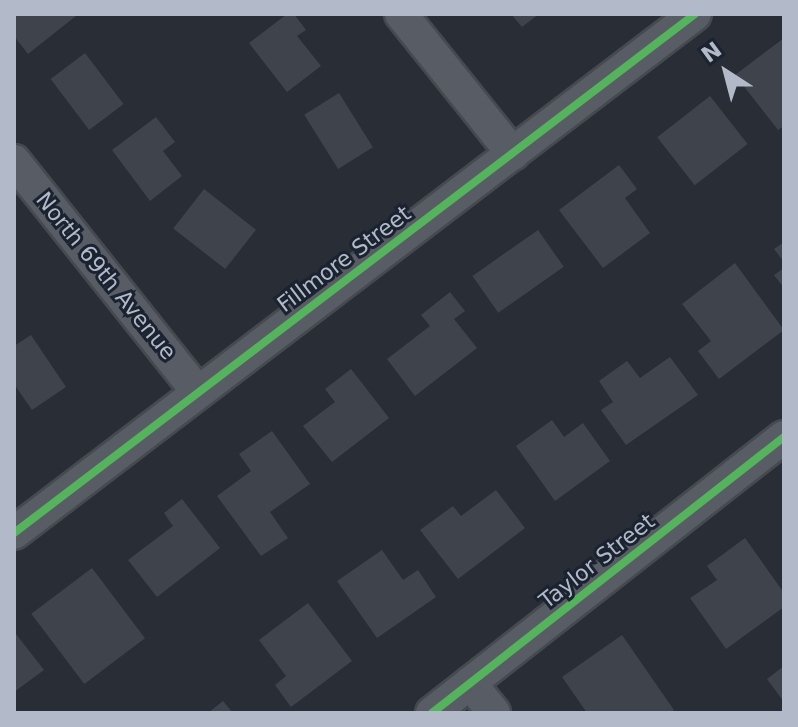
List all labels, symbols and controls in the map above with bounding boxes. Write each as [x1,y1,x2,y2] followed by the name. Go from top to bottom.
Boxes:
[686,32,766,112] north arrow
[697,37,726,68] text: N
[30,187,182,365] street label: North 69th Avenue
[272,200,416,318] street label: Fillmore Street
[534,508,660,614] street label: Taylor Street

